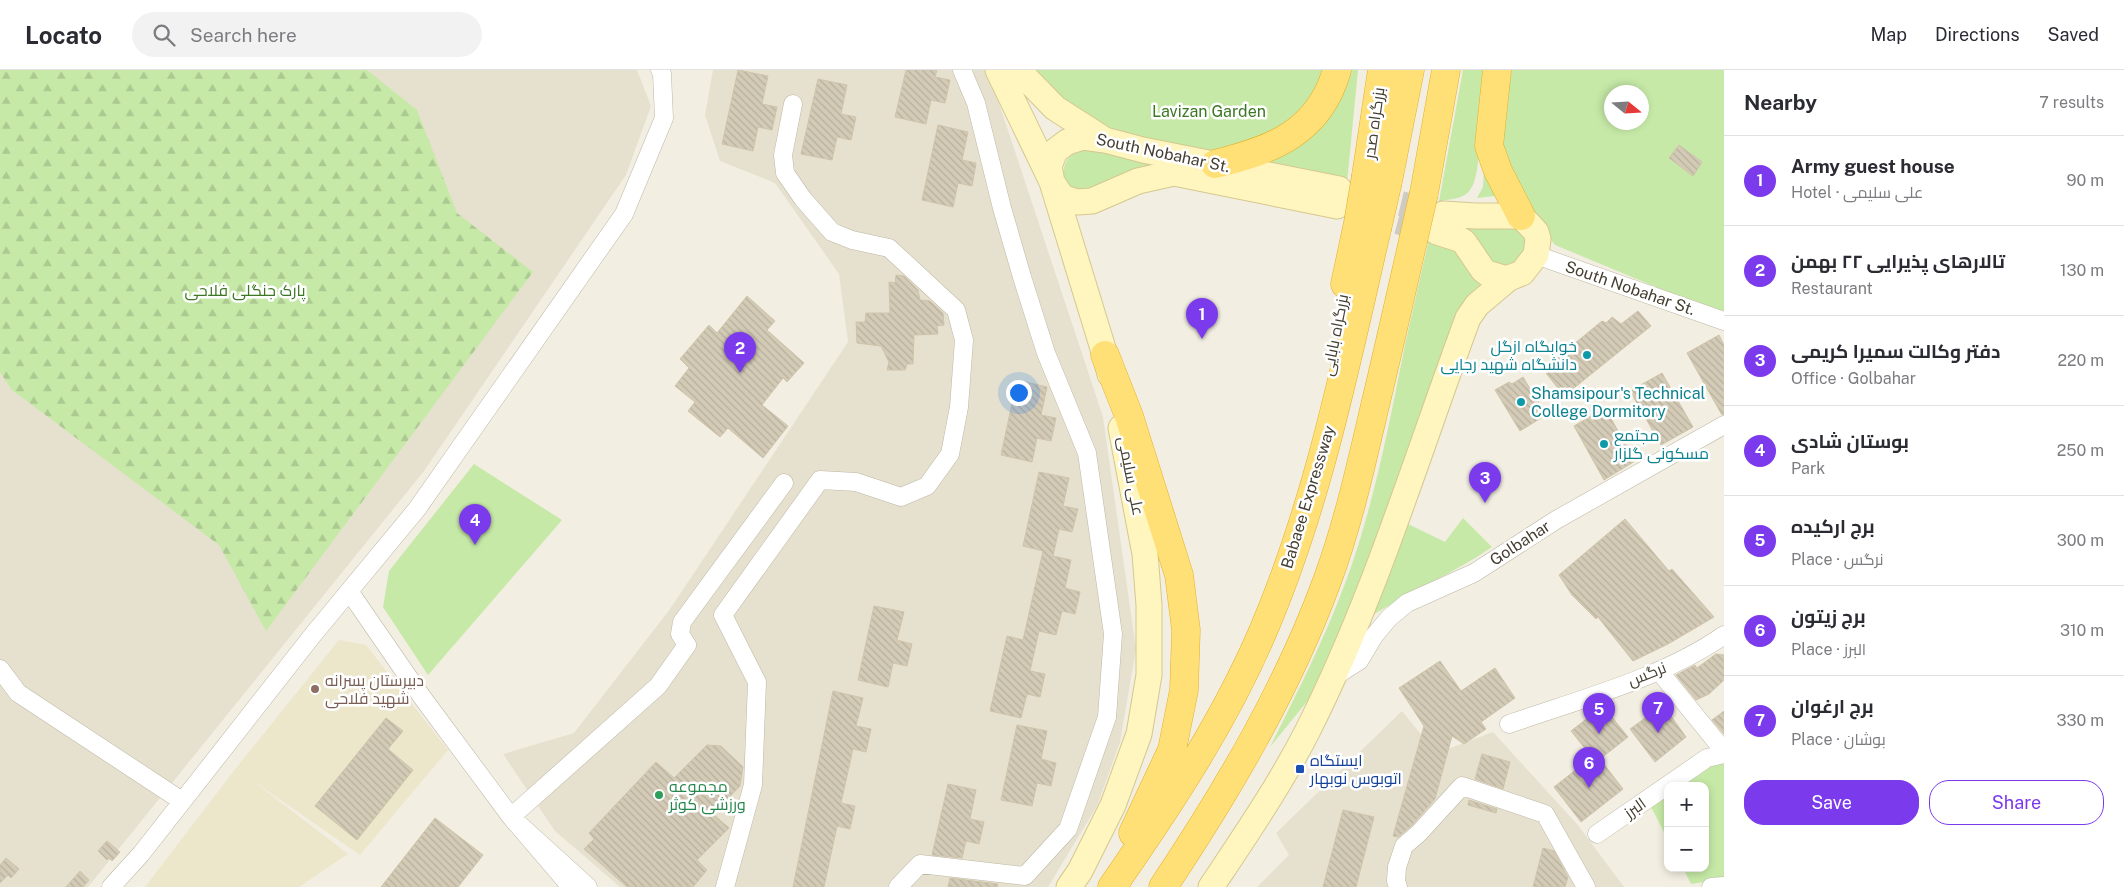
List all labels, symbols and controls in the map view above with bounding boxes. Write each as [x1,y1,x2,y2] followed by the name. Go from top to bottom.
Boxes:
[132,12,482,57] search box
[25,21,102,49] text: Locato
[150,21,178,49] icon: search
[190,24,297,46] text: Search here
[1870,24,1907,45] text: Map
[1935,24,2020,45] text: Directions
[2048,24,2099,45] text: Saved
[1604,85,1649,130] north arrow
[1359,86,1388,161] street label: بزرگراه صدر
[1744,90,1817,115] text: Nearby
[2039,93,2104,112] text: 7 results
[1152,102,1266,121] park label: Lavizan Garden
[1094,130,1232,176] street label: South Nobahar St.
[1791,155,1955,177] text: Army guest house
[1757,171,1763,190] text: 1
[2067,171,2104,190] text: 90 m
[1791,183,1923,202] text: Hotel · علی سلیمی
[1791,250,2005,272] text: تالارهای پذیرایی ۲۲ بهمن
[1563,257,1697,319] street label: South Nobahar St.
[1755,261,1765,280] text: 2
[2060,261,2104,280] text: 130 m
[1791,279,1873,298] text: Restaurant
[185,281,306,302] park label: پارک جنگلی فلاحی
[1318,293,1353,378] street label: بزرگراه بابایی
[1186,298,1218,339] pin: 1
[724,332,756,373] pin: 2
[1440,337,1577,375] place label: خوابگاه ازگل دانشگاه شهید رجایی
[1791,340,2000,362] text: دفتر وکالت سمیرا کریمی
[1581,349,1593,361] marker: خوابگاه ازگل دانشگاه شهید رجایی
[1755,351,1765,370] text: 3
[2057,351,2104,370] text: 220 m
[1791,369,1916,388] text: Office · Golbahar
[1006,380,1032,406] your location
[1531,384,1706,421] place label: Shamsipour's Technical College Dormitory
[1515,396,1527,408] marker: Shamsipour's Technical College Dormitory
[1277,423,1339,571] street label: Babaee Expressway
[1613,426,1709,464] place label: مجتمع مسکونی گلزار
[1791,430,1909,452] text: بوستان شادی
[1113,435,1148,517] street label: علی سلیمی
[1598,438,1610,450] marker: مجتمع مسکونی گلزار
[1755,441,1765,460] text: 4
[2057,441,2104,460] text: 250 m
[1791,459,1825,478] text: Park
[1469,462,1501,503] pin: 3
[459,504,491,545] pin: 4
[1791,515,1875,537] text: برج ارکیده
[1486,516,1554,570] street label: Golbahar
[1755,531,1765,550] text: 5
[2057,531,2104,550] text: 300 m
[1791,550,1884,569] text: Place · نرگس
[1791,605,1866,627] text: برج زیتون
[1755,621,1765,640] text: 6
[2060,621,2104,640] text: 310 m
[1791,640,1866,659] text: Place · البرز
[1625,658,1669,691] street label: نرگس
[325,671,424,709] place label: دبیرستان پسرانه شهید فلاحی
[309,683,321,695] marker: دبیرستان پسرانه شهید فلاحی
[1642,692,1674,733] pin: 7
[1583,693,1615,734] pin: 5
[1791,695,1874,717] text: برج ارغوان
[1755,711,1765,730] text: 7
[2057,711,2104,730] text: 330 m
[1791,730,1886,749] text: Place · بوشان
[1573,747,1605,788] pin: 6
[1309,751,1402,789] place label: ایستگاه اتوبوس نوبهار
[1294,763,1306,775] marker: ایستگاه اتوبوس نوبهار
[668,777,746,815] place label: مجموعه ورزشی کوثر
[1744,780,1919,825] button: Save
[1929,780,2104,825] button: Share
[1664,782,1709,872] map controls
[1664,782,1709,827] button: +
[653,789,665,801] marker: مجموعه ورزشی کوثر
[1620,794,1650,823] street label: البرز
[1664,827,1709,872] button: −

